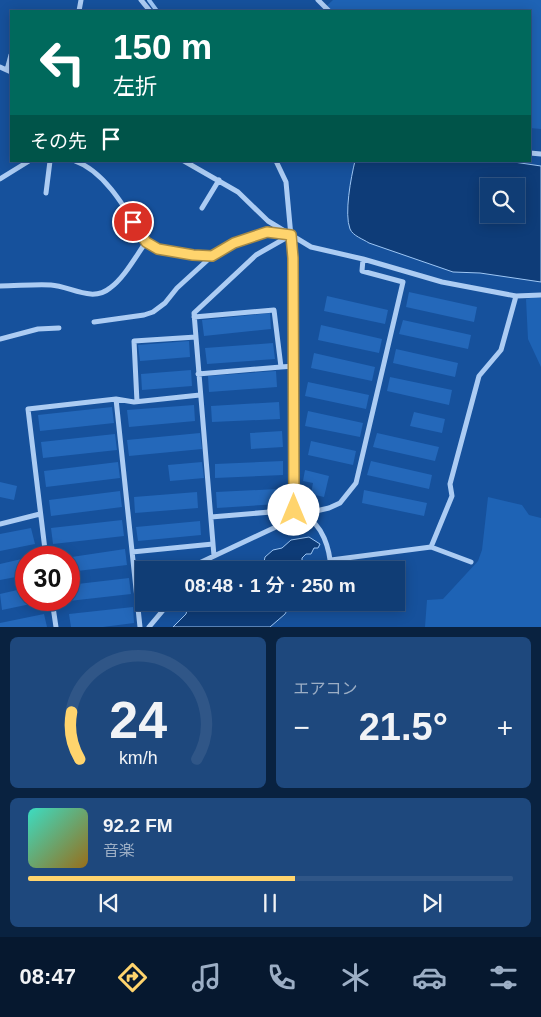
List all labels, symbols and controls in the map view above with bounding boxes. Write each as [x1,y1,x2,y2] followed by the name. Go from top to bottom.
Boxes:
[113,27,212,66] text: 150 m
[30,30,95,95] icon: left
[113,74,157,99] text: 左折
[97,125,125,153] icon: arrive
[30,131,87,152] text: その先
[480,178,525,223] map controls
[480,178,525,223] button: search
[112,201,154,243] pin
[119,208,147,236] icon: arrive
[267,483,319,535] position arrow
[15,546,80,611] speed limit sign: 30
[184,575,356,596] text: 08:48 · 1 分 · 250 m
[294,680,358,697] text: エアコン
[109,691,167,749] text: 24
[359,706,448,748] text: 21.5°
[294,712,310,743] text: −
[497,712,513,743] text: +
[118,748,157,768] text: km/h
[103,815,173,836] text: 92.2 FM
[103,842,135,859] text: 音楽
[95,889,123,917] icon: previous
[256,889,284,917] icon: pause
[418,889,446,917] icon: next
[115,960,150,995] icon: directions
[189,960,224,995] icon: music
[264,960,299,995] icon: phone
[338,960,373,995] icon: climate
[412,960,447,995] icon: car
[486,960,521,995] icon: filters
[20,964,76,989] text: 08:47

